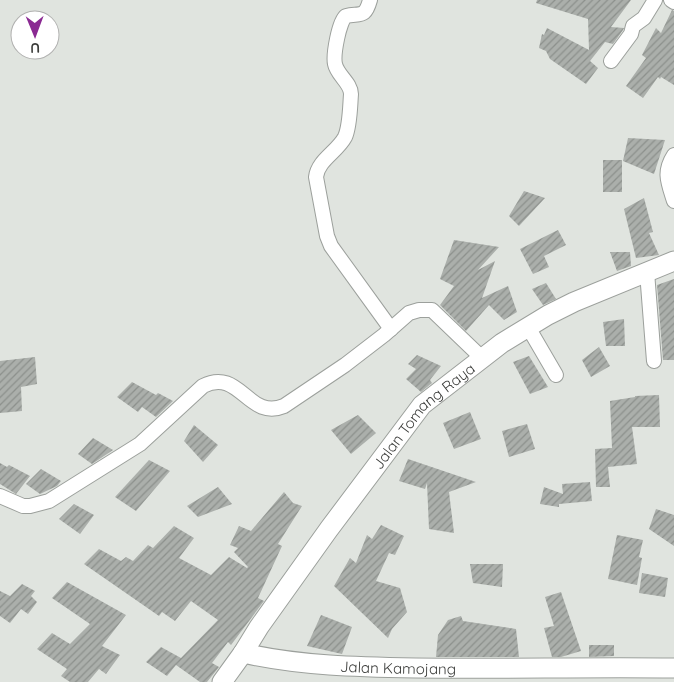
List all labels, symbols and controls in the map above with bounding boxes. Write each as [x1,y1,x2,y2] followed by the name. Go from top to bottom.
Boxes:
[10,10,60,60] north arrow
[30,39,40,57] text: U
[368,358,478,473] street label: Jalan Tomang Raya
[339,656,456,678] street label: Jalan Kamojang

